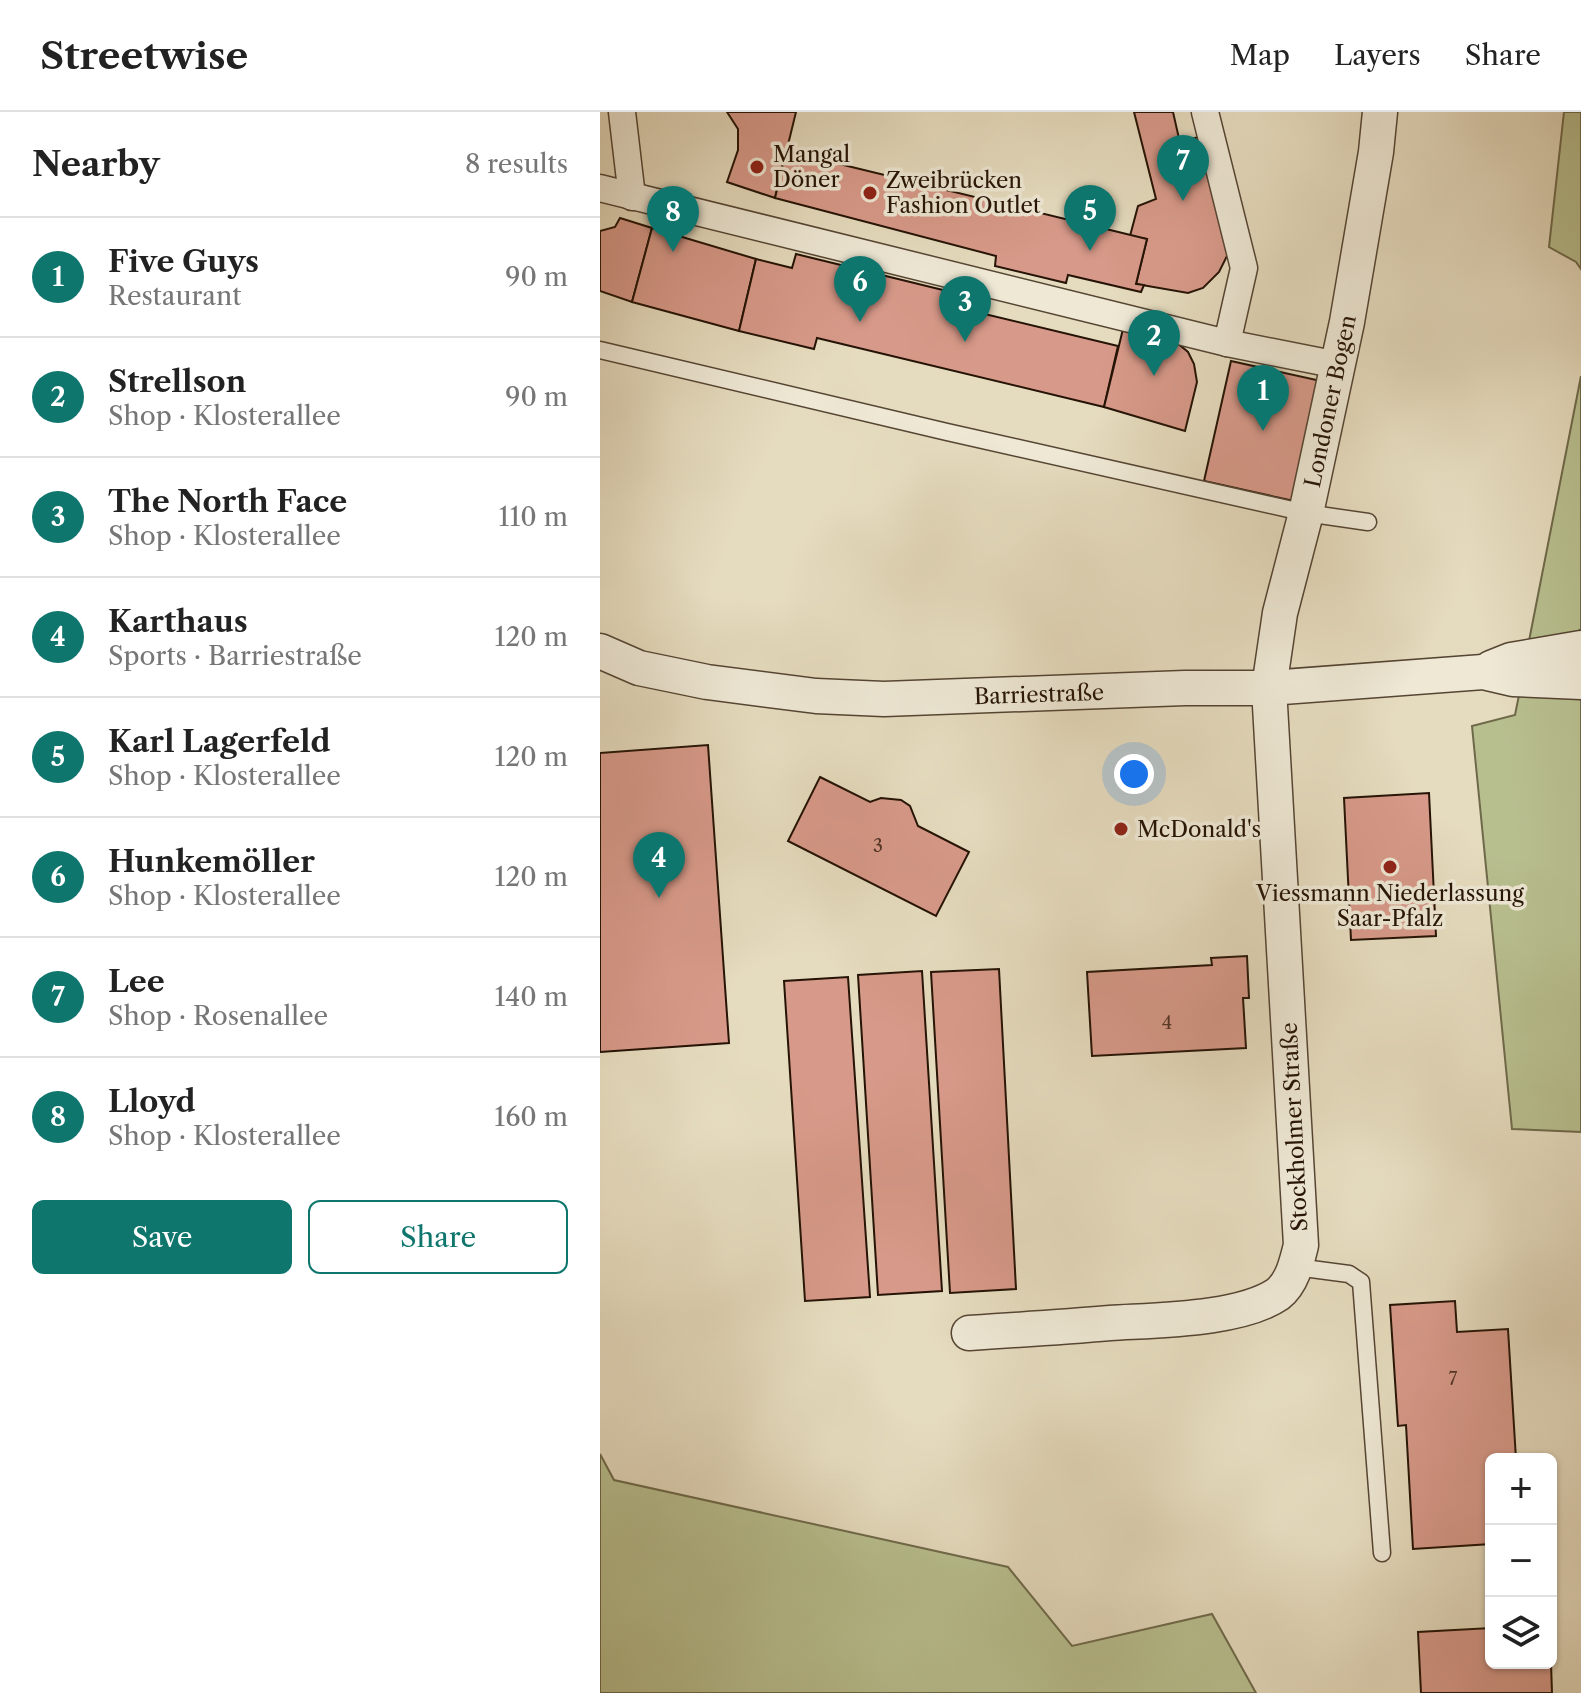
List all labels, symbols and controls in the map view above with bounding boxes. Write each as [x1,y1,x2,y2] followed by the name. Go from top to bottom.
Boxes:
[40,32,248,79] text: Streetwise
[1230,38,1290,72] text: Map
[1334,38,1421,72] text: Layers
[1465,38,1541,72] text: Share
[1157,135,1209,201] pin: 7
[773,141,851,193] place label: Mangal Döner
[32,143,160,185] text: Nearby
[465,148,568,180] text: 8 results
[748,158,766,176] marker: Mangal Döner
[886,167,1041,219] place label: Zweibrücken Fashion Outlet
[861,184,879,202] marker: Zweibrücken Fashion Outlet
[1064,185,1116,251] pin: 5
[647,186,699,252] pin: 8
[108,243,259,280] text: Five Guys
[834,256,886,322] pin: 6
[52,261,64,293] text: 1
[505,261,568,293] text: 90 m
[939,276,991,342] pin: 3
[108,280,242,312] text: Restaurant
[1128,310,1180,376] pin: 2
[1299,312,1362,490] street label: Londoner Bogen
[108,363,246,400] text: Strellson
[1237,365,1289,431] pin: 1
[50,381,66,413] text: 2
[505,381,568,413] text: 90 m
[108,400,341,432] text: Shop · Klosterallee
[108,483,347,520] text: The North Face
[51,501,65,533] text: 3
[499,501,568,533] text: 110 m
[108,520,341,552] text: Shop · Klosterallee
[108,603,248,640] text: Karthaus
[50,621,66,653] text: 4
[494,621,568,653] text: 120 m
[108,640,362,672] text: Sports · Barriestraße
[974,679,1105,710] street label: Barriestraße
[108,723,331,760] text: Karl Lagerfeld
[51,741,65,773] text: 5
[494,741,568,773] text: 120 m
[1114,754,1154,794] your location
[108,760,341,792] text: Shop · Klosterallee
[1137,816,1261,843] place label: McDonald's
[1112,820,1130,838] marker: McDonald's
[633,832,685,898] pin: 4
[873,835,883,857] house number: 3
[108,843,315,880] text: Hunkemöller
[1381,858,1399,876] marker: Viessmann Niederlassung Saar-Pfalz
[50,861,66,893] text: 6
[494,861,568,893] text: 120 m
[108,880,341,912] text: Shop · Klosterallee
[1255,880,1524,932] place label: Viessmann Niederlassung Saar-Pfalz
[108,963,165,1000] text: Lee
[51,981,65,1013] text: 7
[494,981,568,1013] text: 140 m
[108,1000,328,1032] text: Shop · Rosenallee
[1162,1012,1172,1034] house number: 4
[1276,1022,1313,1232] street label: Stockholmer Straße
[108,1083,196,1120] text: Lloyd
[50,1101,66,1133] text: 8
[494,1101,568,1133] text: 160 m
[108,1120,341,1152] text: Shop · Klosterallee
[32,1200,292,1274] button: Save
[308,1200,568,1274] button: Share
[1449,1368,1458,1390] house number: 7
[1485,1453,1557,1669] map controls
[1485,1453,1557,1525] button: +
[1485,1525,1557,1597] button: −
[1485,1597,1557,1669] button: layers

